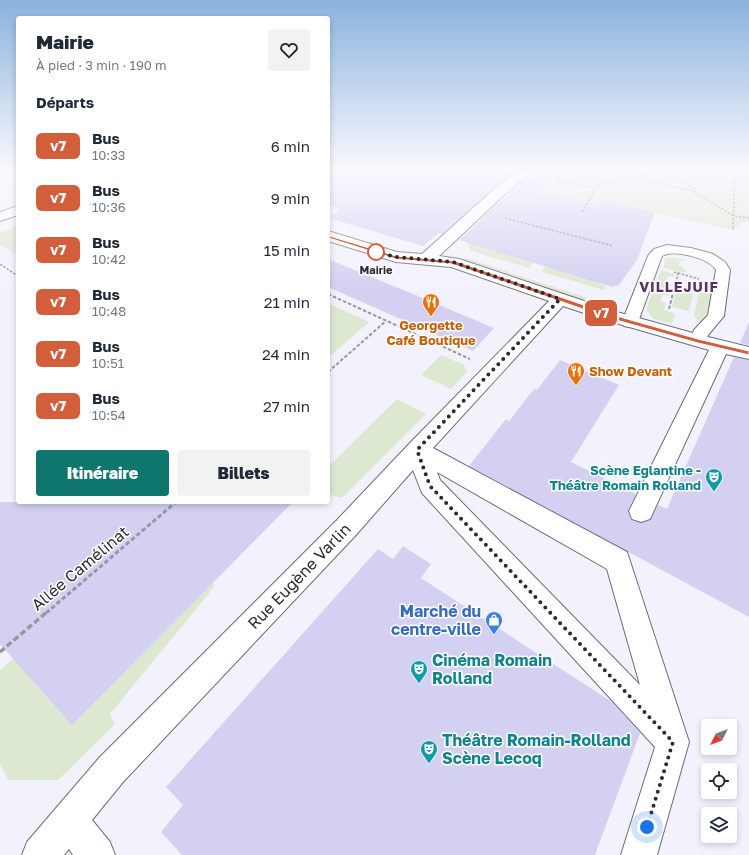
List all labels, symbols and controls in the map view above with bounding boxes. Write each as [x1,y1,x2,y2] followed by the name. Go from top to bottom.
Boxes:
[268,29,310,71] button: heart
[36,30,94,53] text: Mairie
[36,57,167,73] text: À pied · 3 min · 190 m
[36,93,94,111] text: Départs
[92,129,120,147] text: Bus
[50,137,66,154] text: v7
[271,137,310,155] text: 6 min
[92,147,125,163] text: 10:33
[92,181,120,199] text: Bus
[50,189,66,206] text: v7
[271,189,310,207] text: 9 min
[92,199,126,215] text: 10:36
[92,233,120,251] text: Bus
[50,241,66,258] text: v7
[264,241,310,259] text: 15 min
[367,243,385,261] marker: Mairie
[92,251,126,267] text: 10:42
[360,263,393,276] place label: Mairie
[639,278,719,295] district label: VILLEJUIF
[92,285,120,303] text: Bus
[421,292,441,317] restaurant icon: Georgette Café Boutique
[50,293,66,310] text: v7
[264,293,310,311] text: 21 min
[583,300,619,326] line badge: v7
[92,303,126,319] text: 10:48
[593,304,609,321] text: v7
[386,317,476,348] place label: Georgette Café Boutique
[92,337,120,355] text: Bus
[50,345,66,362] text: v7
[262,345,310,363] text: 24 min
[92,355,124,371] text: 10:51
[566,361,586,386] restaurant icon: Show Devant
[589,363,672,379] place label: Show Devant
[92,389,120,407] text: Bus
[50,397,66,414] text: v7
[263,397,310,415] text: 27 min
[92,407,126,423] text: 10:54
[36,450,169,496] button: Itinéraire
[177,450,310,496] button: Billets
[550,462,701,493] place label: Scène Eglantine - Théâtre Romain Rolland
[704,467,724,492] theatre icon: Scène Eglantine - Théâtre Romain Rolland
[243,519,355,633] street label: Rue Eugène Varlin
[27,521,133,615] street label: Allée Camélinat
[391,601,481,639] place label: Marché du centre-ville
[484,610,504,635] shop icon: Marché du centre-ville
[432,650,552,688] place label: Cinéma Romain Rolland
[409,659,429,684] theatre icon: Cinéma Romain Rolland
[701,719,737,755] north arrow
[701,719,737,843] map controls
[442,730,631,768] place label: Théâtre Romain-Rolland Scène Lecoq
[419,739,439,764] theatre icon: Théâtre Romain-Rolland Scène Lecoq
[701,763,737,799] button: locate
[701,807,737,843] button: layers
[637,817,657,837] your location

